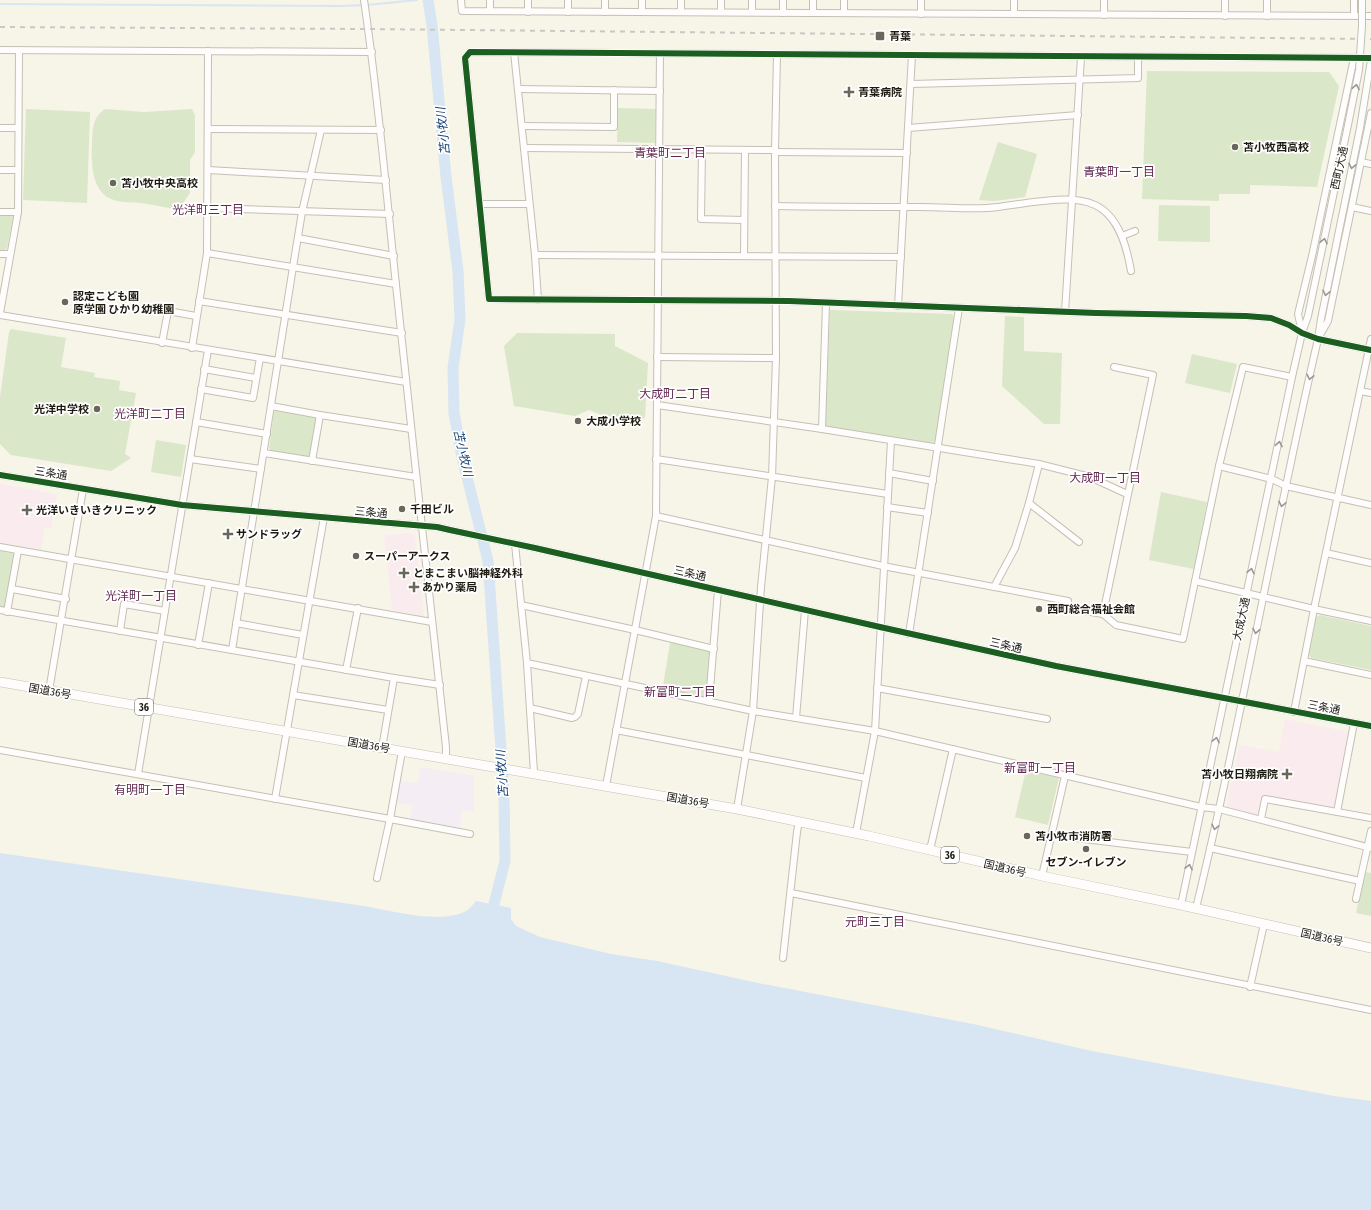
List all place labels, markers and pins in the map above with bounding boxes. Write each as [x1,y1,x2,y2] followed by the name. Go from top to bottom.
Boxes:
[874,30,886,42] marker: 青葉
[889,30,911,43] place label: 青葉
[843,86,855,98] marker: 青葉病院
[858,86,902,99] place label: 青葉病院
[1243,141,1309,154] place label: 苫小牧西高校
[1230,142,1240,152] marker: 苫小牧西高校
[121,177,198,190] place label: 苫小牧中央高校
[108,178,118,188] marker: 苫小牧中央高校
[73,290,174,316] place label: 認定こども園 原学園 ひかり幼稚園
[60,297,70,307] marker: 認定こども園 原学園 ひかり幼稚園
[34,403,89,416] place label: 光洋中学校
[92,404,102,414] marker: 光洋中学校
[586,415,641,428] place label: 大成小学校
[573,416,583,426] marker: 大成小学校
[410,503,454,516] place label: 千田ビル
[21,504,33,516] marker: 光洋いきいきクリニック
[36,504,157,517] place label: 光洋いきいきクリニック
[397,504,407,514] marker: 千田ビル
[236,528,302,541] place label: サンドラッグ
[223,529,233,539] marker: サンドラッグ
[364,550,450,563] place label: スーパーアークス
[351,551,361,561] marker: スーパーアークス
[398,567,410,579] marker: とまこまい脳神経外科
[413,567,523,580] place label: とまこまい脳神経外科
[422,581,477,594] place label: あかり薬局
[409,582,419,592] marker: あかり薬局
[1047,603,1135,616] place label: 西町総合福祉会館
[1034,604,1044,614] marker: 西町総合福祉会館
[1201,768,1278,781] place label: 苫小牧日翔病院
[1281,768,1293,780] marker: 苫小牧日翔病院
[1035,830,1112,843] place label: 苫小牧市消防署
[1022,831,1032,841] marker: 苫小牧市消防署
[1081,844,1091,854] marker: セブン-イレブン
[1045,856,1127,869] place label: セブン-イレブン

